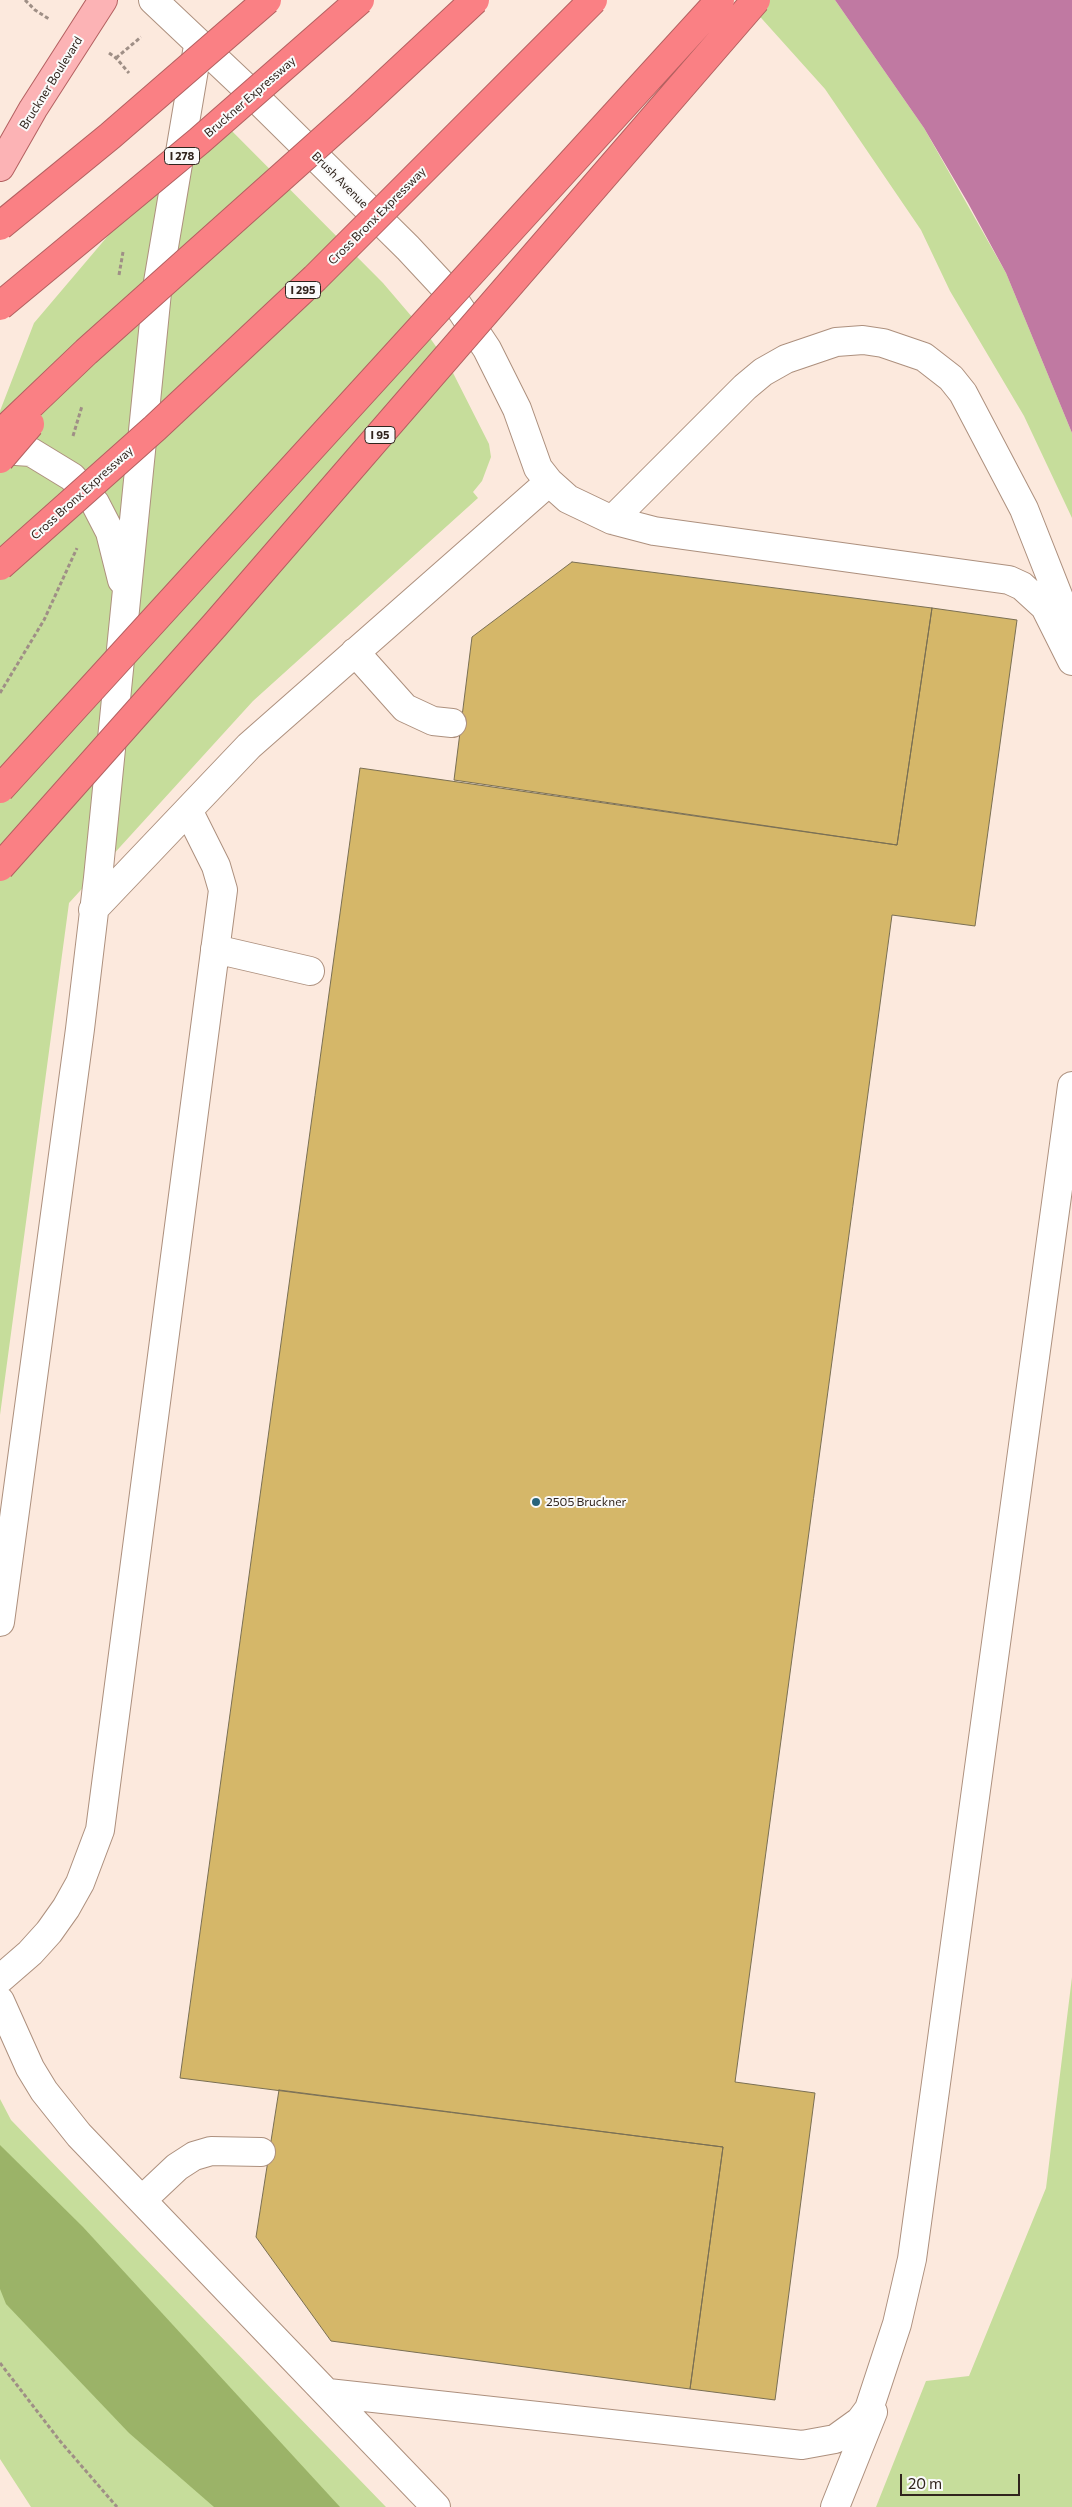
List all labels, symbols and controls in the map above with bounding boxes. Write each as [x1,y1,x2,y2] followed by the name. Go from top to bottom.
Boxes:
[17,34,85,132] street label: Bruckner Boulevard
[201,53,299,141] street label: Bruckner Expressway
[164,148,200,164] road number: I 278
[309,149,371,211] street label: Brush Avenue
[325,164,429,268] street label: Cross Bronx Expressway
[286,282,320,298] road number: I 295
[365,426,395,444] road number: I 95
[28,443,136,543] street label: Cross Bronx Expressway
[546,1495,626,1509] place label: 2505 Bruckner
[530,1496,542,1508] marker: 2505 Bruckner
[902,2464,1022,2496] scale bar
[908,2474,942,2492] text: 20 m

